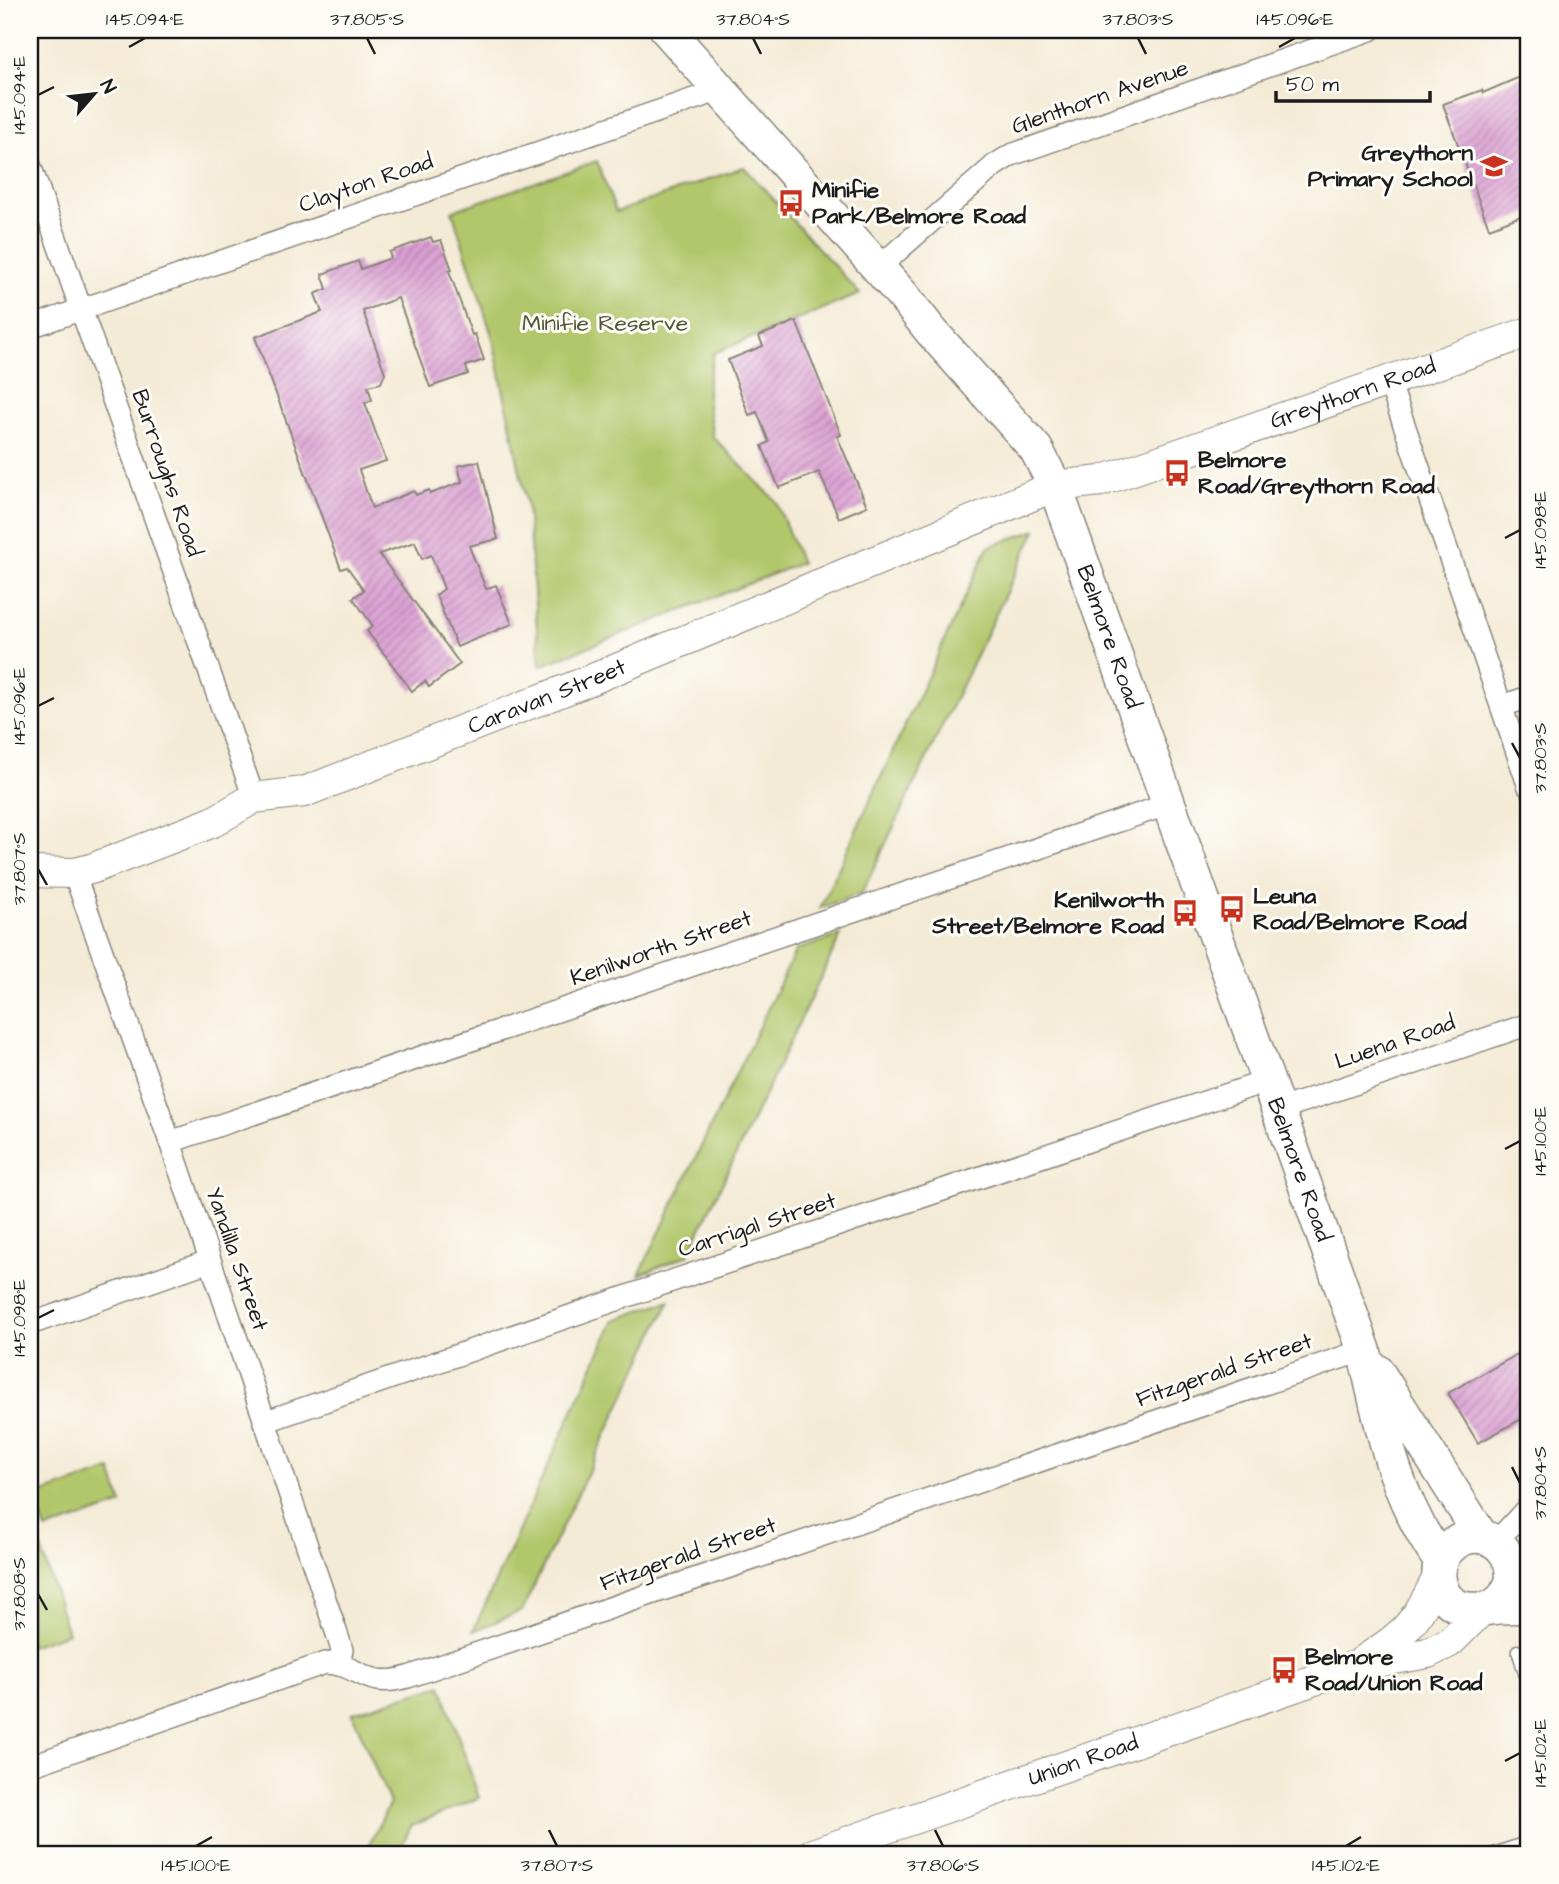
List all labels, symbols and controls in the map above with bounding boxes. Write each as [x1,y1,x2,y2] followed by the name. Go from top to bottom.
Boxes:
[106,7,184,32] text: 145.094°E
[330,7,404,32] text: 37.805°S
[716,7,790,32] text: 37.804°S
[1103,7,1173,32] text: 37.803°S
[1256,7,1334,32] text: 145.096°E
[1007,52,1193,142] street label: Glenthorn Avenue
[7,56,32,134] text: 145.094°E
[60,60,130,130] north arrow
[1276,60,1430,104] scale bar
[1286,70,1340,99] text: 50 m
[93,75,122,98] text: N
[1308,137,1473,197] place label: Greythorn Primary School
[295,145,438,222] street label: Clayton Road
[1479,151,1509,181] school or university icon: Greythorn Primary School
[812,174,1026,232] place label: Minifie Park/Belmore Road
[776,188,806,218] bus stop icon: Minifie Park/Belmore Road
[522,307,688,339] park label: Minifie Reserve
[1266,350,1440,437] street label: Greythorn Road
[122,385,211,561] street label: Burroughs Road
[1198,444,1435,504] place label: Belmore Road/Greythorn Road
[1162,458,1192,488] bus stop icon: Belmore Road/Greythorn Road
[1528,491,1553,569] text: 145.098°E
[1068,560,1149,713] street label: Belmore Road
[463,651,632,742] street label: Caravan Street
[7,667,32,745] text: 145.096°E
[1528,723,1553,793] text: 37.803°S
[7,833,32,905] text: 37.807°S
[1253,880,1467,938] place label: Leuna Road/Belmore Road
[931,884,1165,942] place label: Kenilworth Street/Belmore Road
[1217,894,1247,924] bus stop icon: Leuna Road/Belmore Road
[1170,898,1200,928] bus stop icon: Kenilworth Street/Belmore Road
[566,902,757,994] street label: Kenilworth Street
[1331,1006,1460,1078] street label: Luena Road
[1259,1093,1340,1246] street label: Belmore Road
[1528,1106,1553,1176] text: 145.100°E
[197,1183,277,1336] street label: Yandilla Street
[674,1184,841,1267] street label: Carrigal Street
[7,1279,32,1357] text: 145.098°E
[1132,1325,1317,1416] street label: Fitzgerald Street
[1528,1446,1553,1520] text: 37.804°S
[596,1509,781,1600] street label: Fitzgerald Street
[7,1558,32,1630] text: 37.808°S
[1305,1641,1483,1699] place label: Belmore Road/Union Road
[1269,1655,1299,1685] bus stop icon: Belmore Road/Union Road
[1528,1718,1553,1787] text: 145.102°E
[1024,1726,1143,1794] street label: Union Road
[161,1853,231,1878] text: 145.100°E
[521,1853,593,1878] text: 37.807°S
[907,1853,979,1878] text: 37.806°S
[1312,1853,1381,1878] text: 145.102°E

